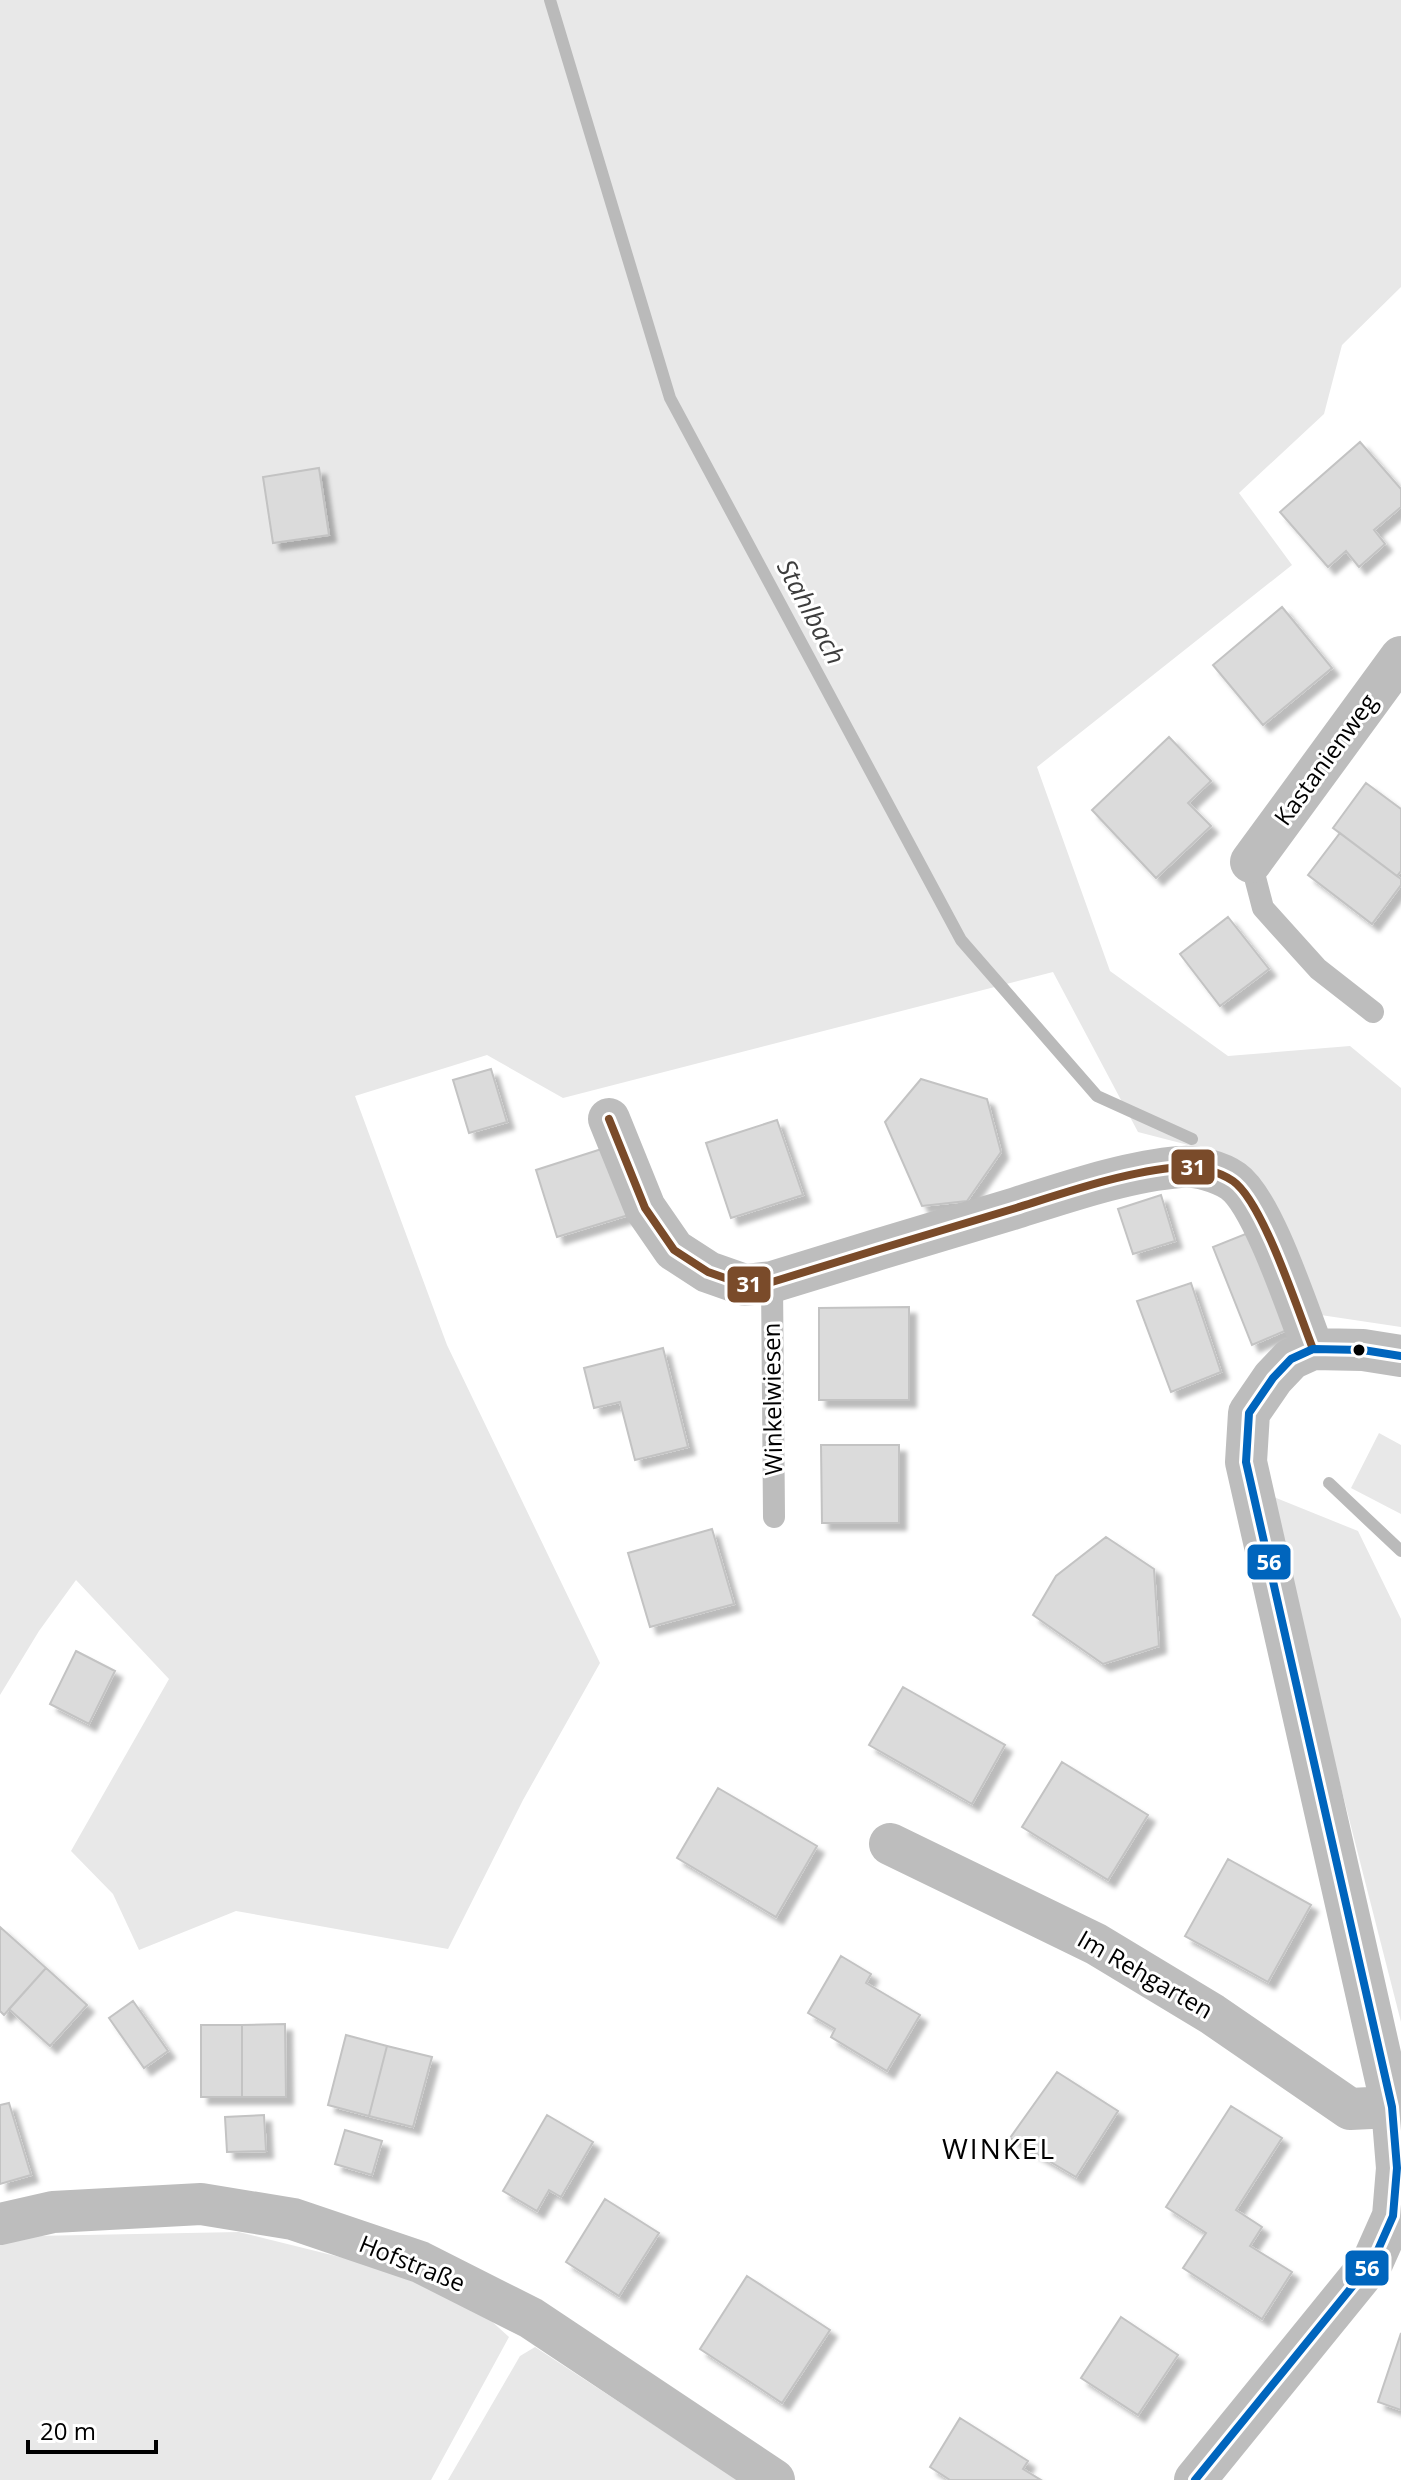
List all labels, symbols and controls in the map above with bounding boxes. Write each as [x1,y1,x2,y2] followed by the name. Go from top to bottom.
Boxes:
[769,553,855,670] water label: Stahlbach
[1266,687,1384,832] street label: Kastanienweg
[1170,1148,1216,1186] line badge: 31
[1180,1151,1206,1181] text: 31
[726,1265,772,1304] line badge: 31
[736,1268,762,1298] text: 31
[754,1322,789,1476] street label: Winkelwiesen
[1351,1342,1367,1358] unlabelled marker
[1246,1543,1292,1581] line badge: 56
[1256,1546,1282,1576] text: 56
[1072,1922,1219,2026] street label: Im Rehgarten
[942,2129,1056,2167] district label: WINKEL
[355,2226,471,2299] street label: Hofstraße
[1344,2249,1390,2287] line badge: 56
[1354,2252,1380,2282] text: 56
[28,2404,156,2454] scale bar
[40,2414,96,2447] text: 20 m

